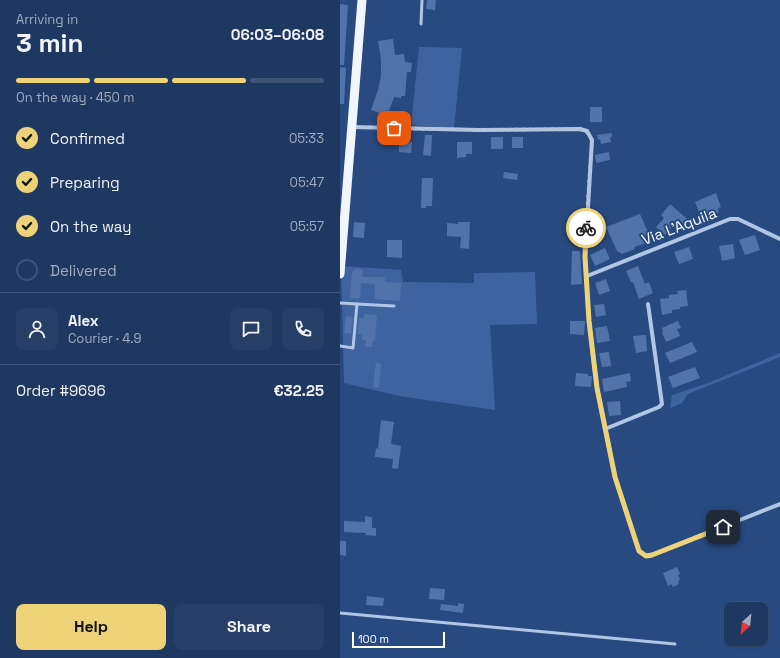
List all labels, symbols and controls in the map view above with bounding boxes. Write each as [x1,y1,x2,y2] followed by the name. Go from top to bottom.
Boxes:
[16,11,78,28] text: Arriving in
[231,25,324,44] text: 06:03–06:08
[16,26,84,60] text: 3 min
[16,89,134,106] text: On the way · 450 m
[377,111,411,145] pin
[383,117,405,139] icon: bag
[16,127,38,149] icon: check
[50,129,125,148] text: Confirmed
[289,130,324,147] text: 05:33
[16,171,38,193] icon: check
[50,173,120,192] text: Preparing
[290,174,324,191] text: 05:47
[639,203,720,249] street label: Via L'Aquila
[566,208,606,248] courier
[16,215,38,237] icon: check
[50,217,131,236] text: On the way
[575,217,597,239] icon: bike
[290,218,324,235] text: 05:57
[50,261,117,280] text: Delivered
[16,308,58,350] button: person
[230,308,272,350] button: chat
[282,308,324,350] button: phone
[68,311,99,330] text: Alex
[68,330,142,347] text: Courier · 4.9
[16,381,106,400] text: Order #9696
[273,381,324,400] text: €32.25
[706,510,740,544] pin
[712,516,734,538] icon: home
[724,602,768,646] north arrow
[724,602,768,646] map controls
[16,604,166,650] button: Help
[174,604,324,650] button: Share
[352,630,445,649] scale bar
[358,632,389,646] text: 100 m

